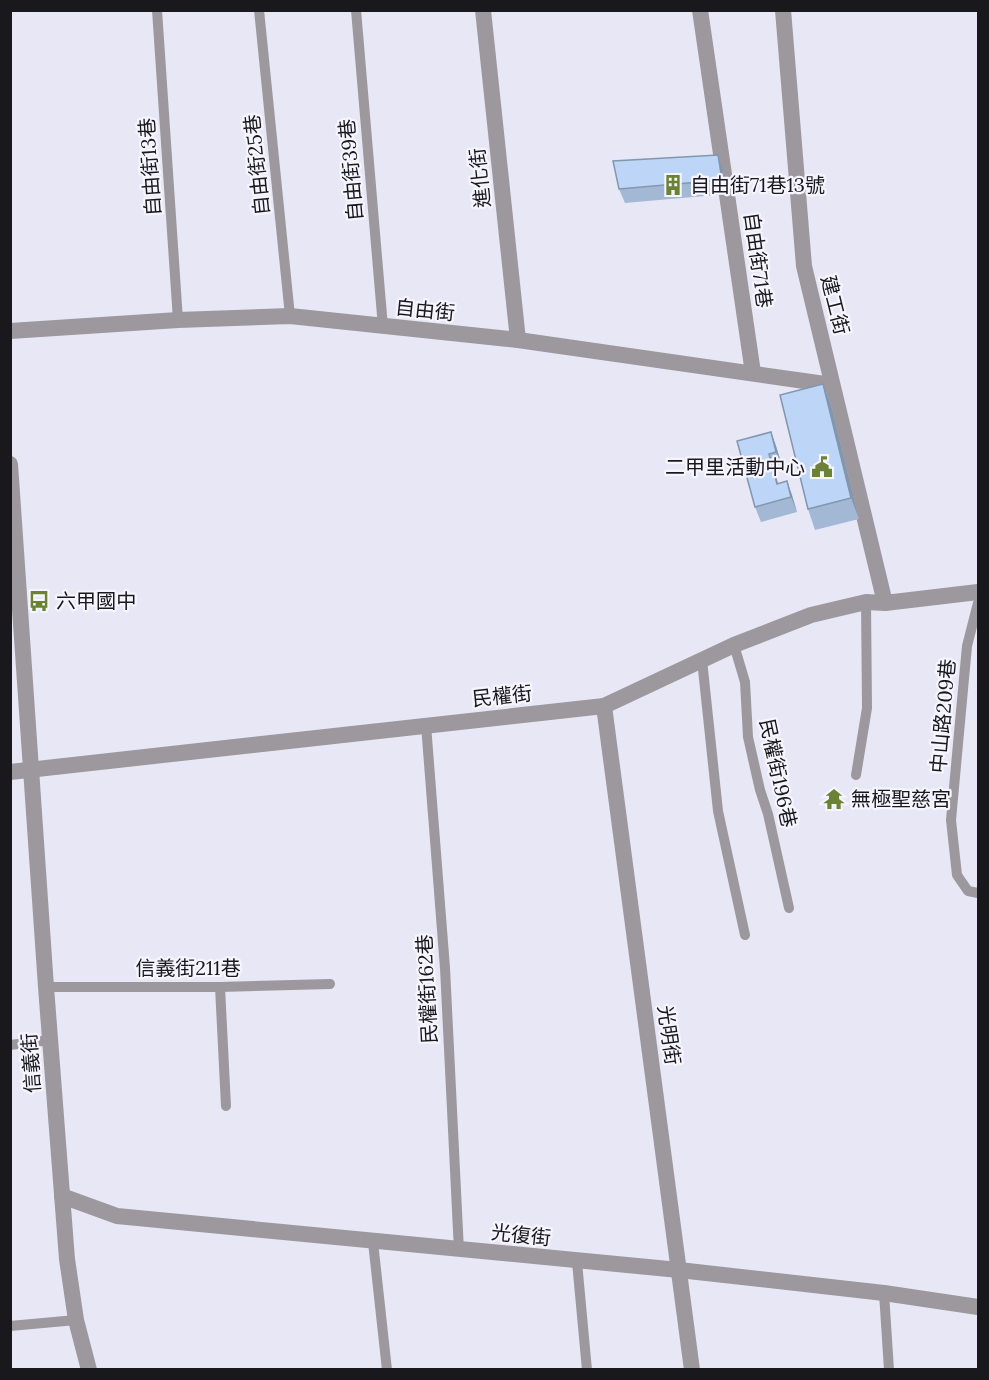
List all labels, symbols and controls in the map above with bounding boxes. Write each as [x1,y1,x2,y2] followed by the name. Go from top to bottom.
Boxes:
[239,113,274,217] street label: 自由街25巷
[134,117,165,217] street label: 自由街13巷
[334,118,367,222] street label: 自由街39巷
[464,147,495,209] street label: 進化街
[690,172,825,197] place label: 自由街71巷13號
[661,173,685,197] building icon: 自由街71巷13號
[739,210,778,309] street label: 自由街71巷
[816,273,855,337] street label: 建工街
[394,294,456,325] street label: 自由街
[665,454,805,479] place label: 二甲里活動中心
[810,455,834,479] public building icon: 二甲里活動中心
[56,588,136,613] place label: 六甲國中
[27,589,51,613] bus stop icon: 六甲國中
[925,658,960,774] street label: 中山路209巷
[471,680,533,711] street label: 民權街
[755,716,802,829] street label: 民權街196巷
[851,786,951,811] place label: 無極聖慈宮
[822,787,846,811] temple icon: 無極聖慈宮
[411,934,442,1044] street label: 民權街162巷
[135,955,241,980] street label: 信義街211巷
[653,1003,686,1066] street label: 光明街
[16,1032,45,1094] street label: 信義街
[490,1219,552,1250] street label: 光復街

